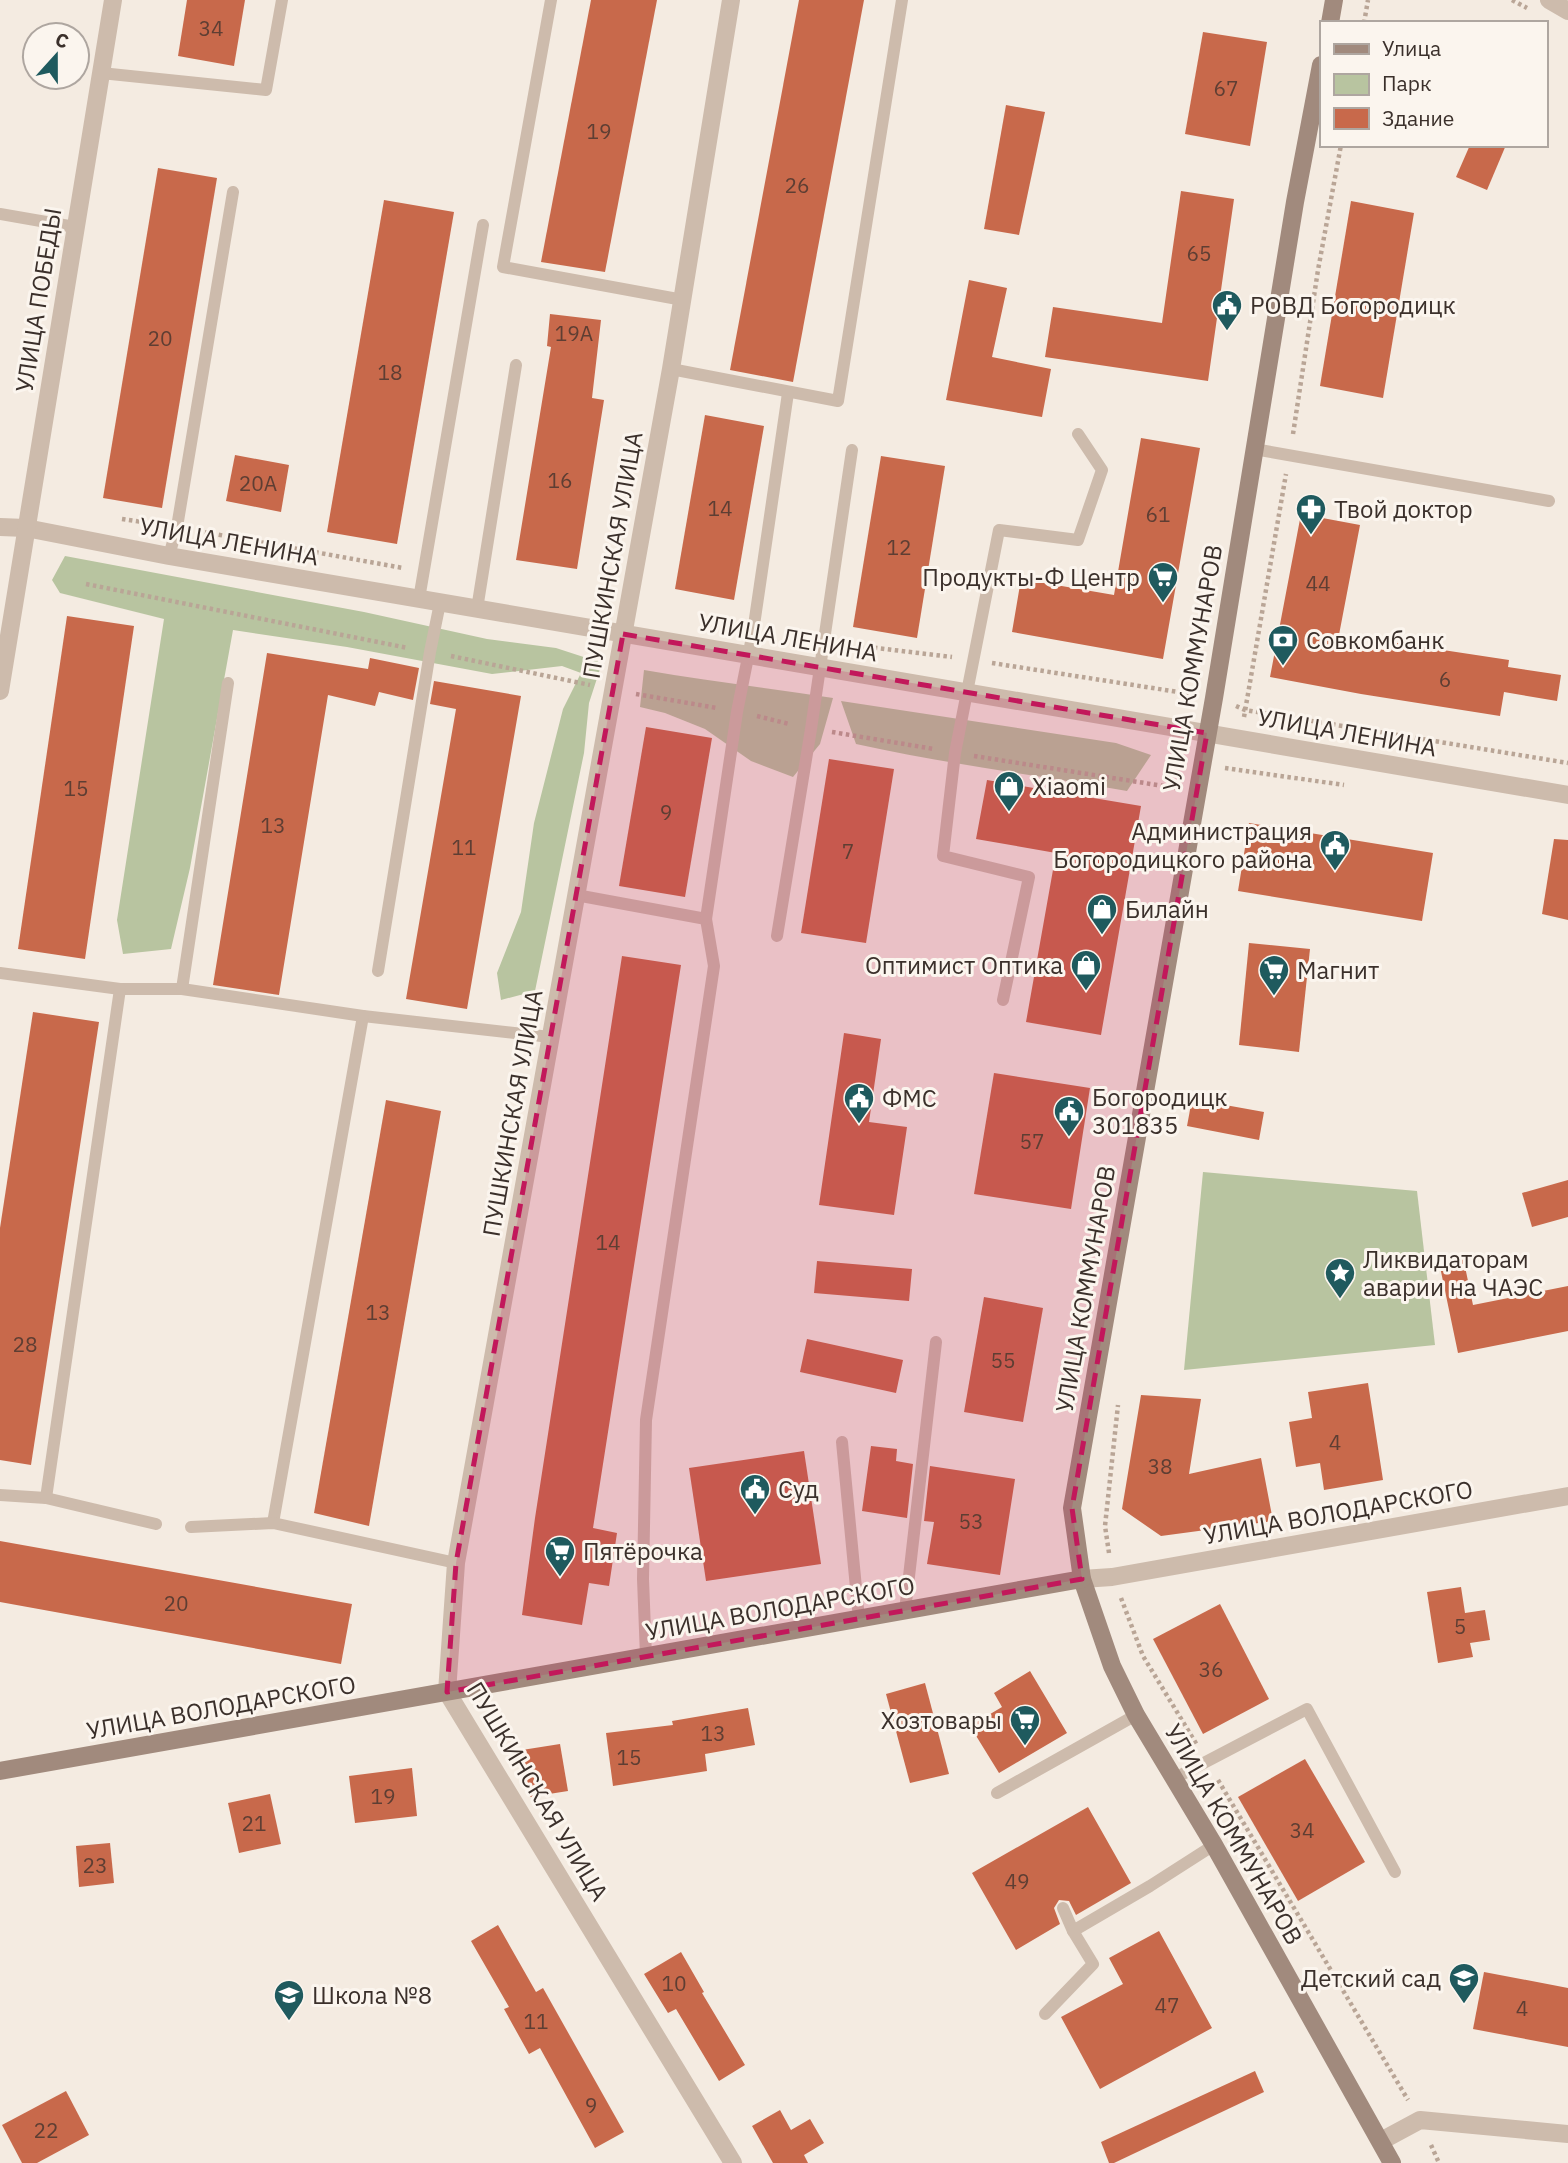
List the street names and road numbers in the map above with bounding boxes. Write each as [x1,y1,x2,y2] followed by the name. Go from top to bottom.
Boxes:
[8,205,68,395] street label: УЛИЦА ПОБЕДЫ
[575,429,649,681] street label: ПУШКИНСКАЯ УЛИЦА
[137,509,321,573] street label: УЛИЦА ЛЕНИНА
[1155,542,1229,794] street label: УЛИЦА КОММУНАРОВ
[696,605,880,669] street label: УЛИЦА ЛЕНИНА
[1255,700,1439,764] street label: УЛИЦА ЛЕНИНА
[475,987,549,1239] street label: ПУШКИНСКАЯ УЛИЦА
[1048,1163,1122,1415] street label: УЛИЦА КОММУНАРОВ
[1201,1473,1475,1551] street label: УЛИЦА ВОЛОДАРСКОГО
[643,1569,917,1647] street label: УЛИЦА ВОЛОДАРСКОГО
[84,1668,358,1746] street label: УЛИЦА ВОЛОДАРСКОГО
[460,1676,616,1906] street label: ПУШКИНСКАЯ УЛИЦА
[1158,1718,1310,1950] street label: УЛИЦА КОММУНАРОВ

